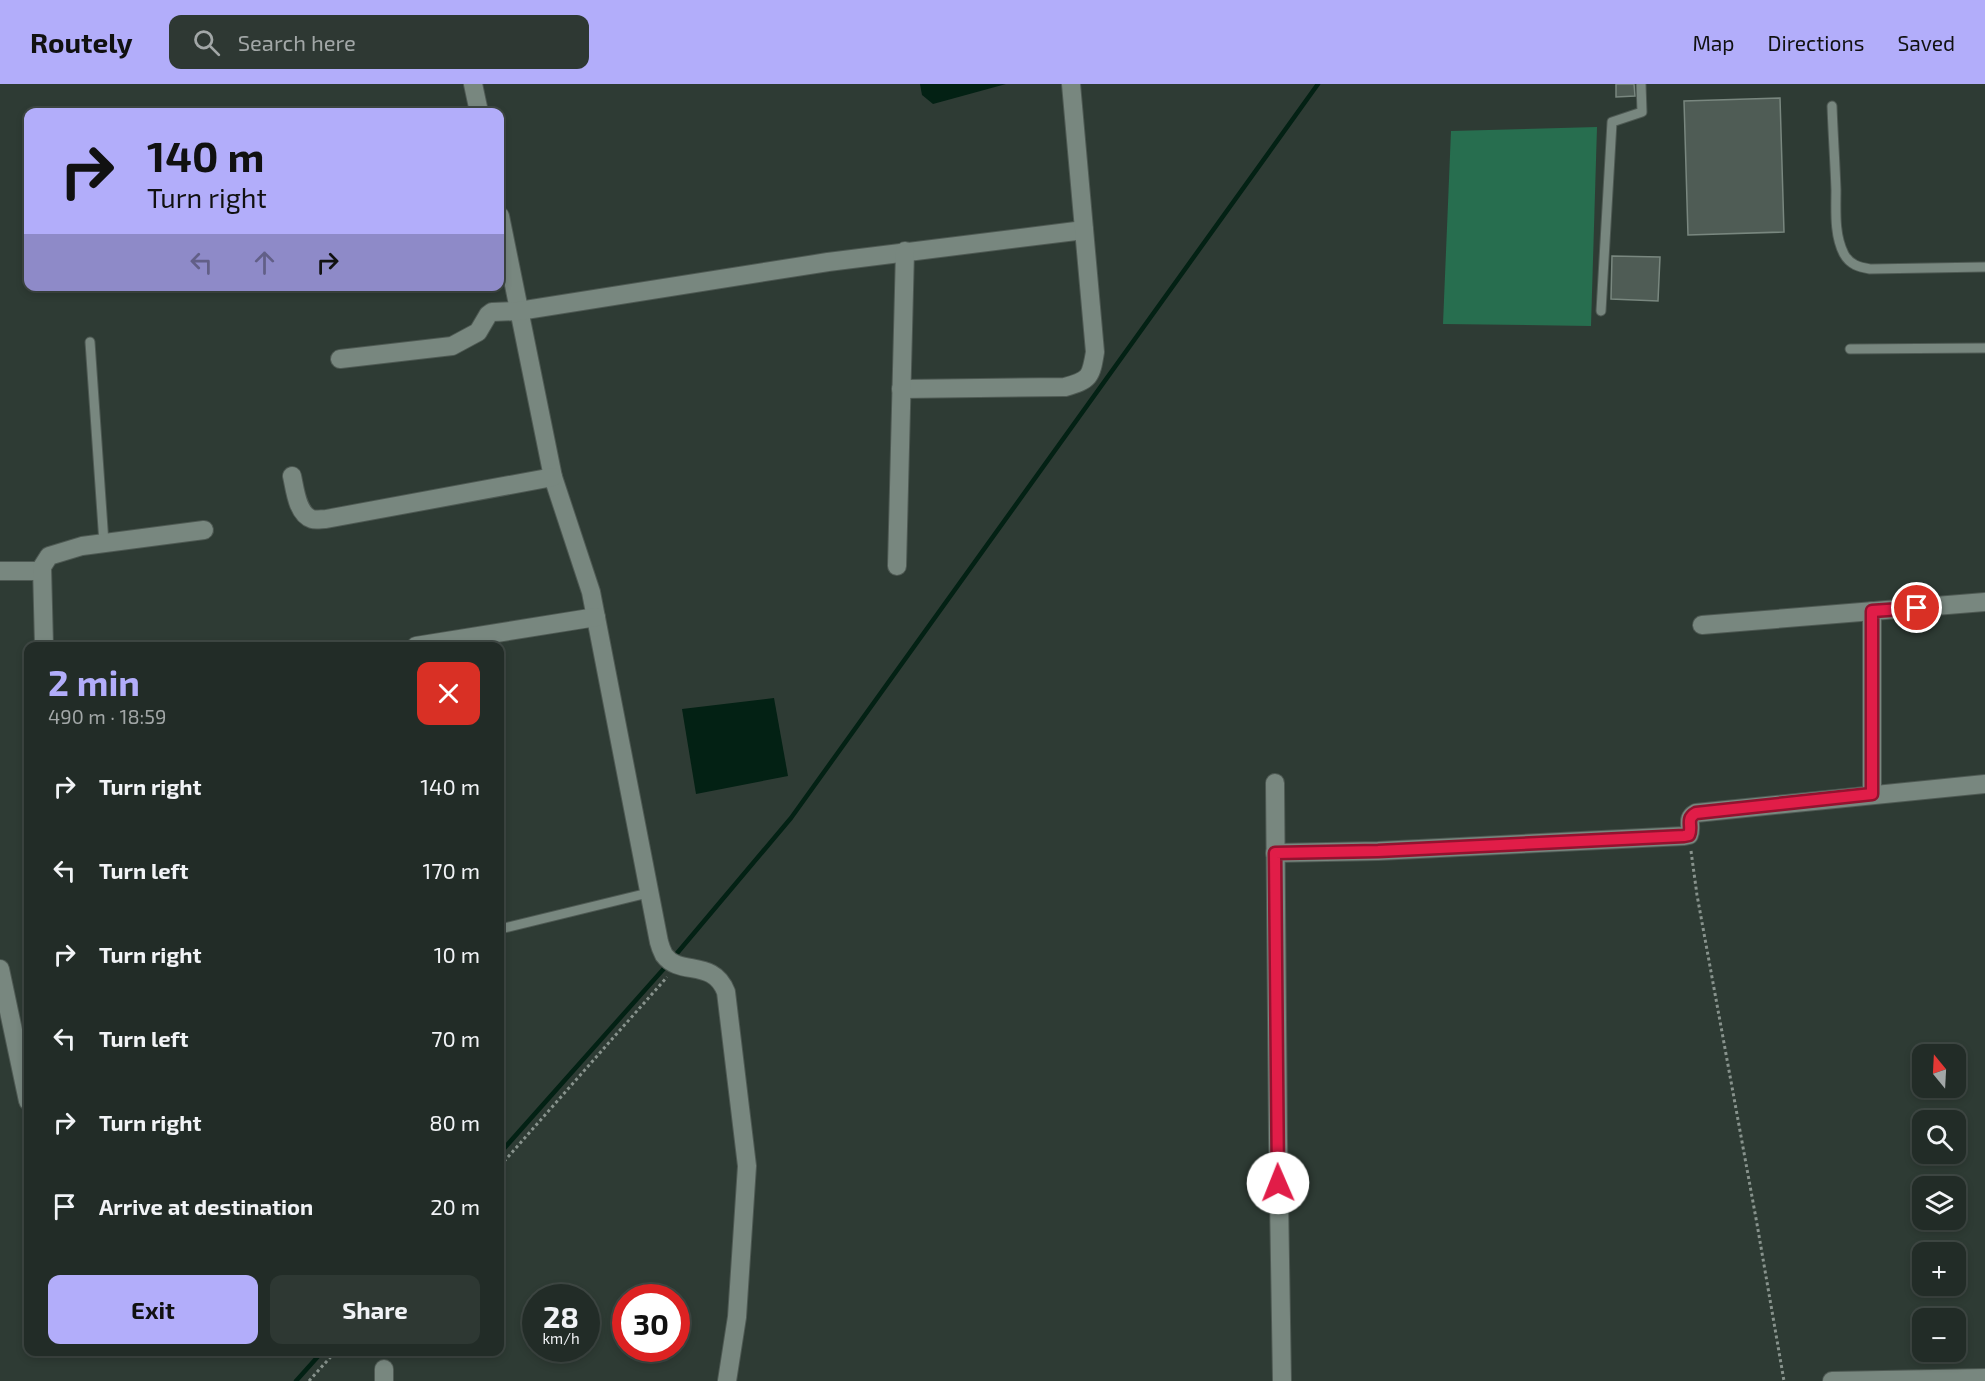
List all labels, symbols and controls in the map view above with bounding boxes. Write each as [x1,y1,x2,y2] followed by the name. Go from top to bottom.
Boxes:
[169,15,589,69] search box
[30,25,133,59] text: Routely
[190,26,223,59] icon: search
[238,29,356,55] text: Search here
[1692,30,1735,55] text: Map
[1768,30,1864,55] text: Directions
[1897,30,1955,55] text: Saved
[147,130,264,180] text: 140 m
[48,132,126,210] icon: right
[147,181,267,213] text: Turn right
[185,246,218,279] icon: left
[248,246,281,279] icon: ahead
[311,246,344,279] icon: right
[1891,582,1942,633] pin
[1900,591,1933,624] icon: arrive
[48,660,140,703] text: 2 min
[417,662,480,725] button: close
[48,704,166,728] text: 490 m · 18:59
[48,770,81,803] icon: right
[99,773,201,799] text: Turn right
[420,773,480,799] text: 140 m
[48,854,81,887] icon: left
[99,857,188,883] text: Turn left
[423,857,480,883] text: 170 m
[48,938,81,971] icon: right
[99,941,201,967] text: Turn right
[434,941,480,967] text: 10 m
[48,1022,81,1055] icon: left
[99,1025,188,1051] text: Turn left
[431,1025,480,1051] text: 70 m
[1912,1044,1966,1098] north arrow
[1912,1044,1966,1362] map controls
[48,1106,81,1139] icon: right
[99,1109,201,1135] text: Turn right
[429,1109,480,1135] text: 80 m
[1912,1110,1966,1164] button: search
[1246,1151,1310,1215] position arrow
[1912,1176,1966,1230] button: layers
[48,1190,81,1223] icon: arrive
[99,1193,313,1219] text: Arrive at destination
[430,1193,480,1219] text: 20 m
[1912,1242,1966,1296] button: +
[48,1275,258,1344] button: Exit
[270,1275,480,1344] button: Share
[612,1284,690,1362] speed limit sign: 30
[543,1298,579,1334] text: 28
[1912,1308,1966,1362] button: −
[542,1329,580,1347] text: km/h

